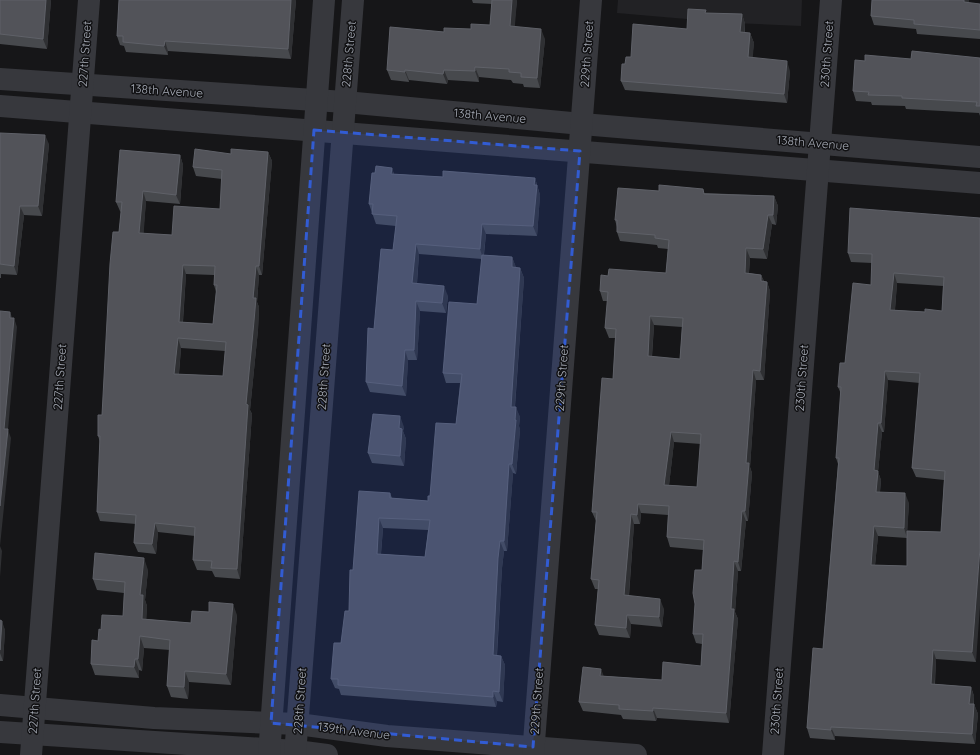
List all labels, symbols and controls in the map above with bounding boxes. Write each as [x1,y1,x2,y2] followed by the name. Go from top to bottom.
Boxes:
[75,20,94,88] street label: 227th Street
[338,20,359,88] street label: 228th Street
[577,20,596,88] street label: 229th Street
[817,20,836,88] street label: 230th Street
[130,80,204,101] street label: 138th Avenue
[453,105,527,126] street label: 138th Avenue
[776,132,850,153] street label: 138th Avenue
[50,343,69,411] street label: 227th Street
[314,343,333,411] street label: 228th Street
[552,344,571,412] street label: 229th Street
[792,344,811,412] street label: 230th Street
[25,667,44,735] street label: 227th Street
[290,667,309,735] street label: 228th Street
[527,667,546,735] street label: 229th Street
[767,667,786,735] street label: 230th Street
[317,719,391,742] street label: 139th Avenue

